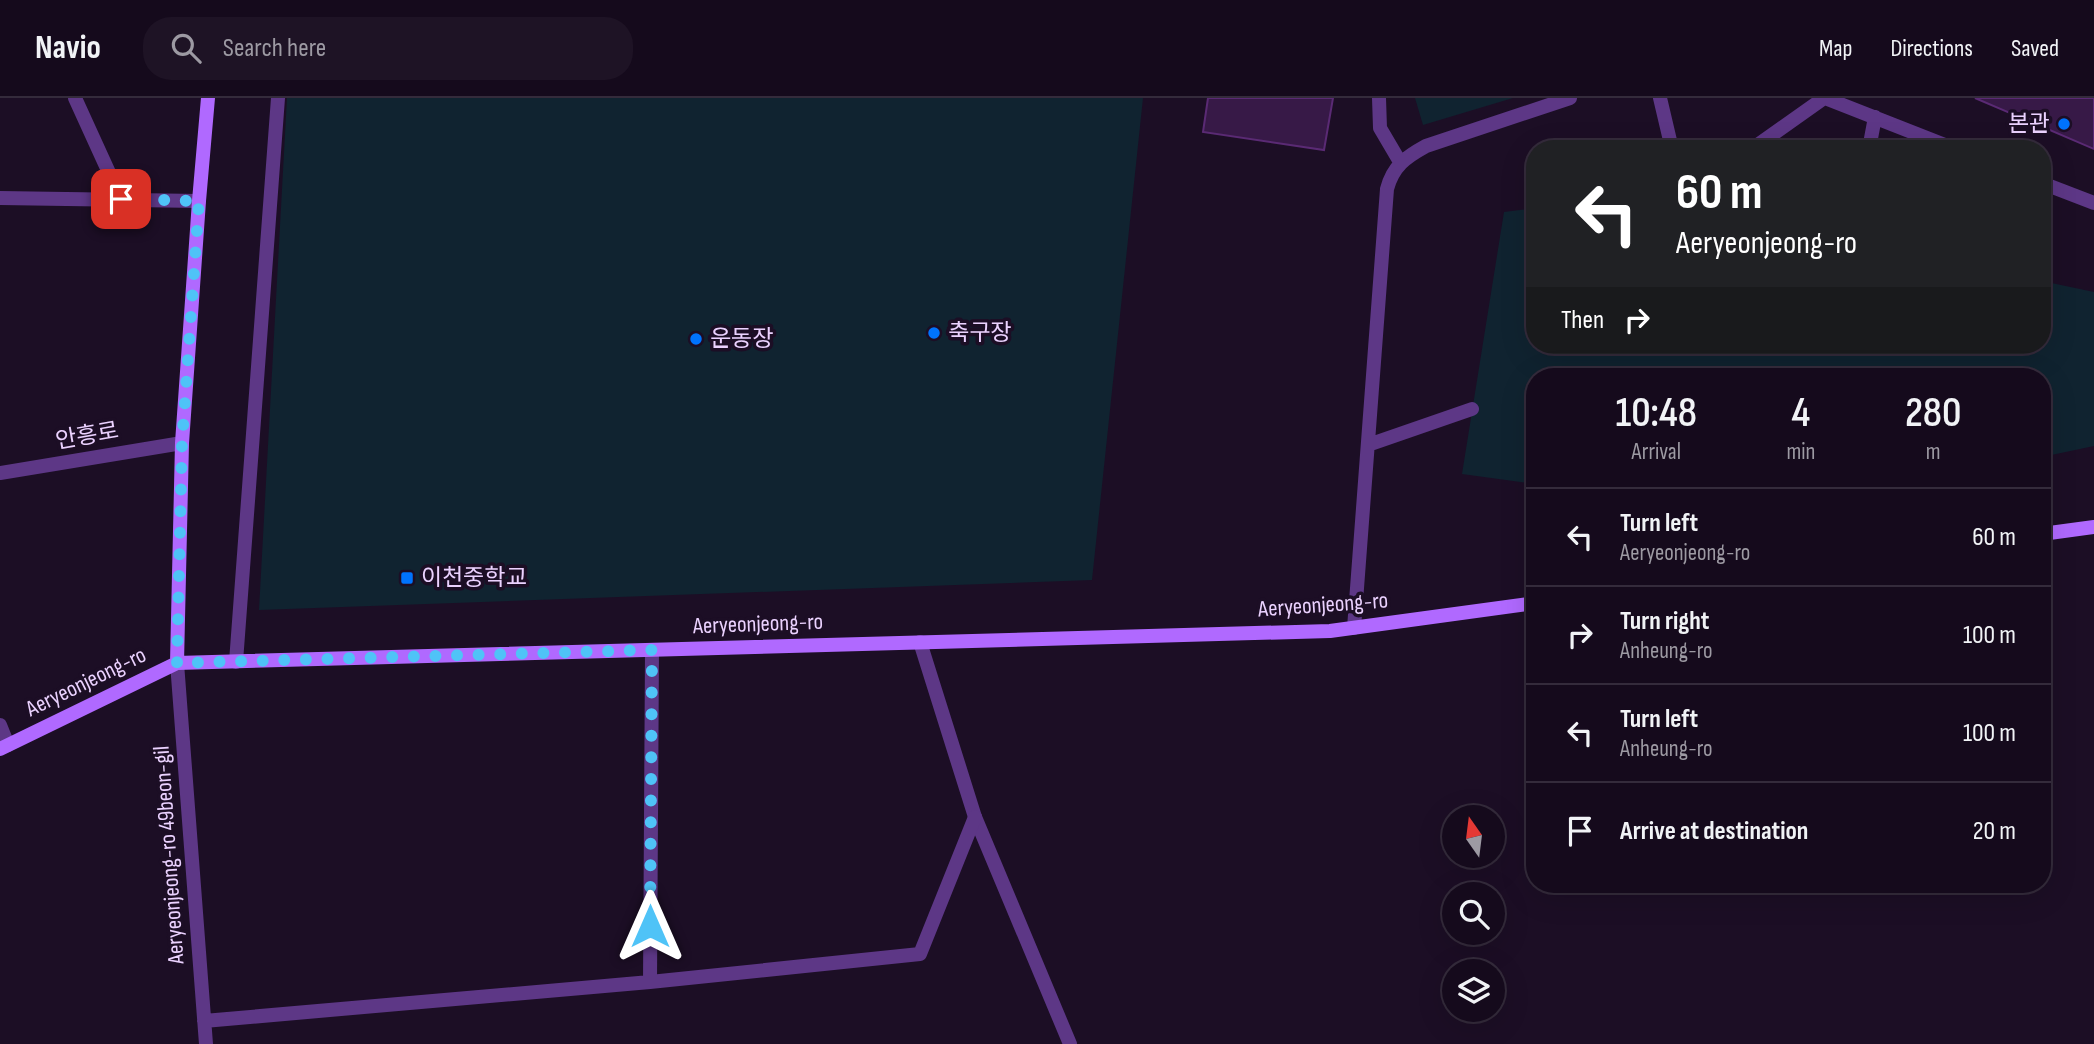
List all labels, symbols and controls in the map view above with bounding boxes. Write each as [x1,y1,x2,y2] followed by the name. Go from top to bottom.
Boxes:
[143,17,633,80] search box
[35,28,101,68] text: Navio
[167,29,205,67] icon: search
[223,33,326,64] text: Search here
[1819,34,1852,63] text: Map
[1890,34,1973,63] text: Directions
[2011,34,2059,63] text: Saved
[2008,110,2050,138] place label: 본관
[2056,116,2072,132] marker: 본관
[1676,164,1763,223] text: 60 m
[1561,168,1652,259] icon: left
[91,169,151,229] pin
[102,180,140,218] icon: arrive
[1676,224,1857,263] text: Aeryeonjeong-ro
[1618,301,1656,339] icon: right
[1561,305,1604,336] text: Then
[948,319,1011,347] place label: 축구장
[710,325,773,353] place label: 운동장
[926,325,942,341] marker: 축구장
[688,331,704,347] marker: 운동장
[1616,388,1697,439] text: 10:48
[1792,388,1810,439] text: 4
[1905,388,1962,439] text: 280
[53,417,121,455] street label: 안흥로
[1632,438,1681,466] text: Arrival
[1786,438,1815,466] text: min
[1926,438,1941,466] text: m
[1620,508,1698,539] text: Turn left
[1561,518,1599,556] icon: left
[1972,522,2016,553] text: 60 m
[1620,539,1750,567] text: Aeryeonjeong-ro
[421,564,527,592] place label: 이천중학교
[399,570,415,586] marker: 이천중학교
[1256,586,1389,624] street label: Aeryeonjeong-ro
[1620,606,1709,637] text: Turn right
[691,608,824,640] street label: Aeryeonjeong-ro
[1561,616,1599,654] icon: right
[1963,620,2016,651] text: 100 m
[1620,637,1713,665] text: Anheung-ro
[20,641,151,724] street label: Aeryeonjeong-ro
[1620,704,1698,735] text: Turn left
[1561,714,1599,752] icon: left
[1963,718,2016,749] text: 100 m
[1620,735,1713,763] text: Anheung-ro
[147,745,191,966] street label: Aeryeonjeong-ro 49beon-gil
[1442,805,1505,868] north arrow
[1442,805,1505,1022] map controls
[1561,812,1599,850] icon: arrive
[1620,816,1808,847] text: Arrive at destination
[1973,816,2016,847] text: 20 m
[1442,882,1505,945] button: search
[613,889,687,963] position arrow
[1442,959,1505,1022] button: layers

